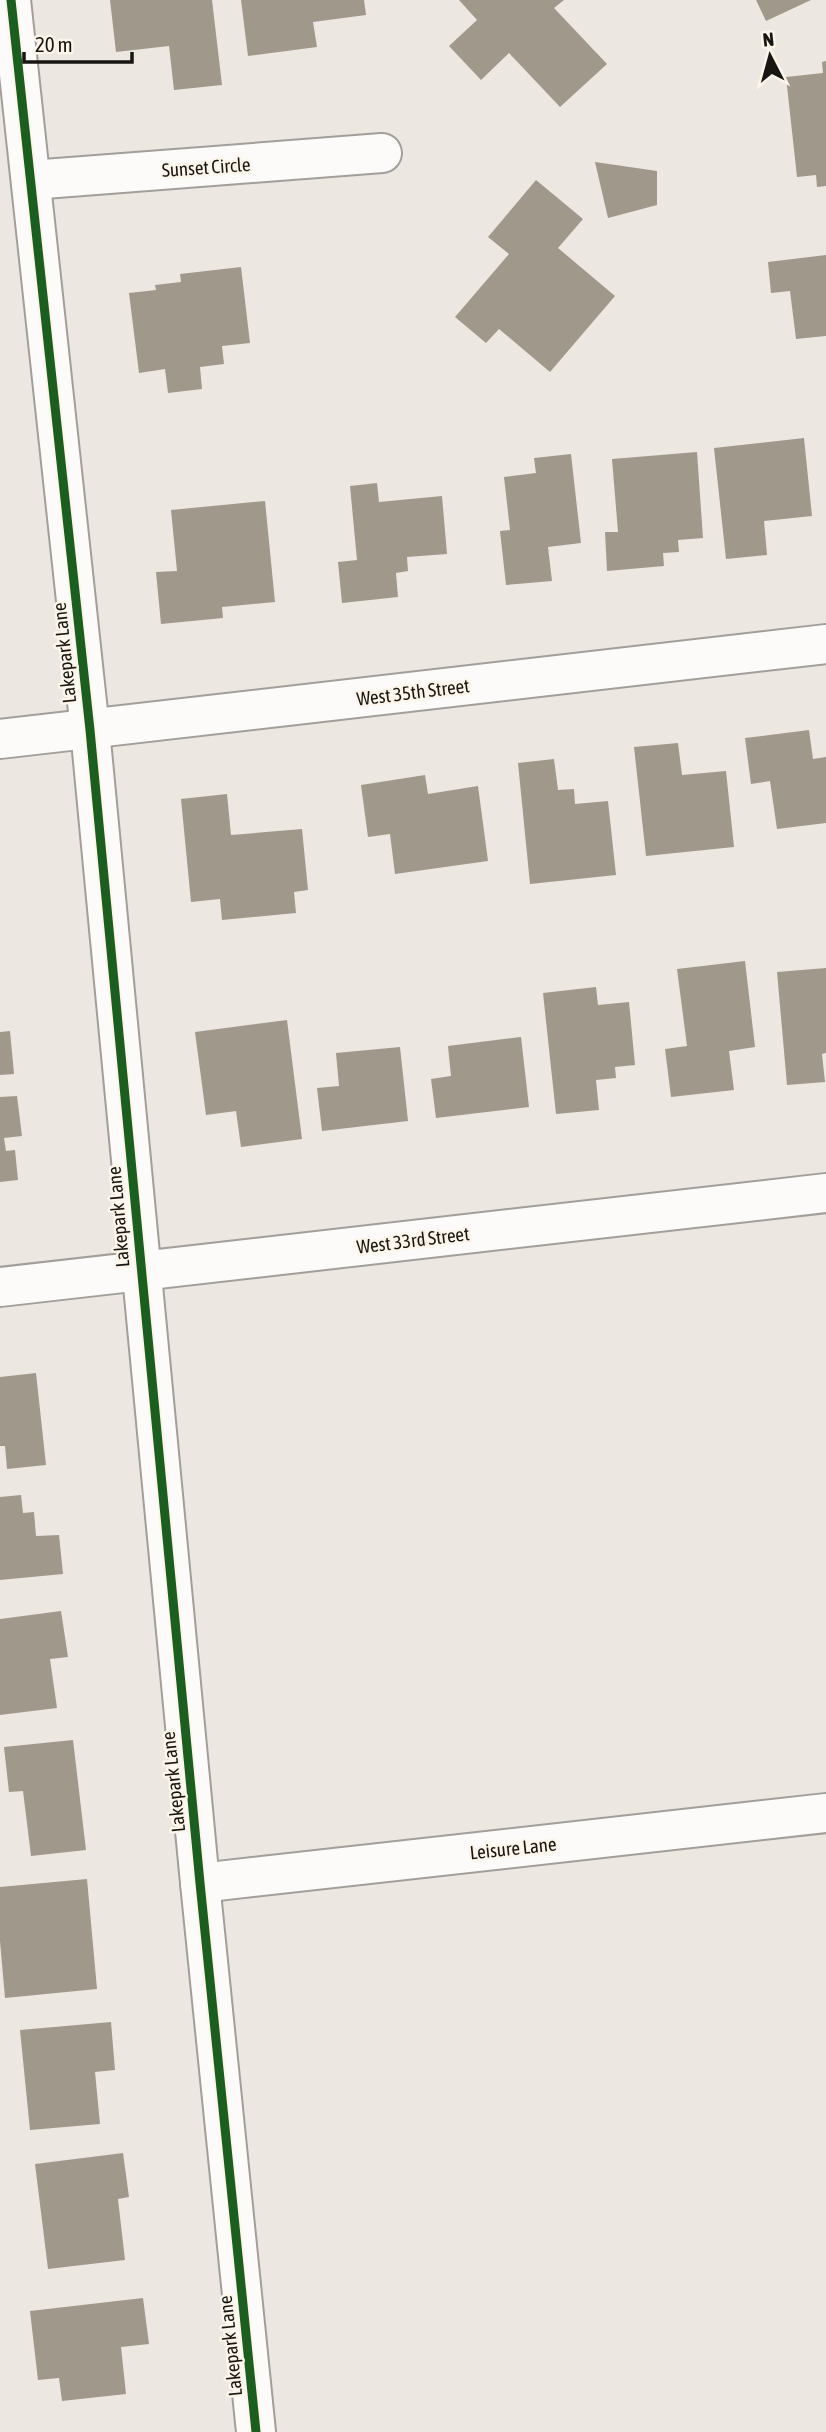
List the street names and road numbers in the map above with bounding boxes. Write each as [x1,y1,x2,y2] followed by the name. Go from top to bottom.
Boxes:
[161,153,251,181] street label: Sunset Circle
[48,602,80,704] street label: Lakepark Lane
[355,674,471,710] street label: West 35th Street
[103,1166,133,1268] street label: Lakepark Lane
[355,1222,471,1258] street label: West 33rd Street
[157,1731,189,1833] street label: Lakepark Lane
[469,1833,557,1863] street label: Leisure Lane
[214,2295,246,2397] street label: Lakepark Lane

